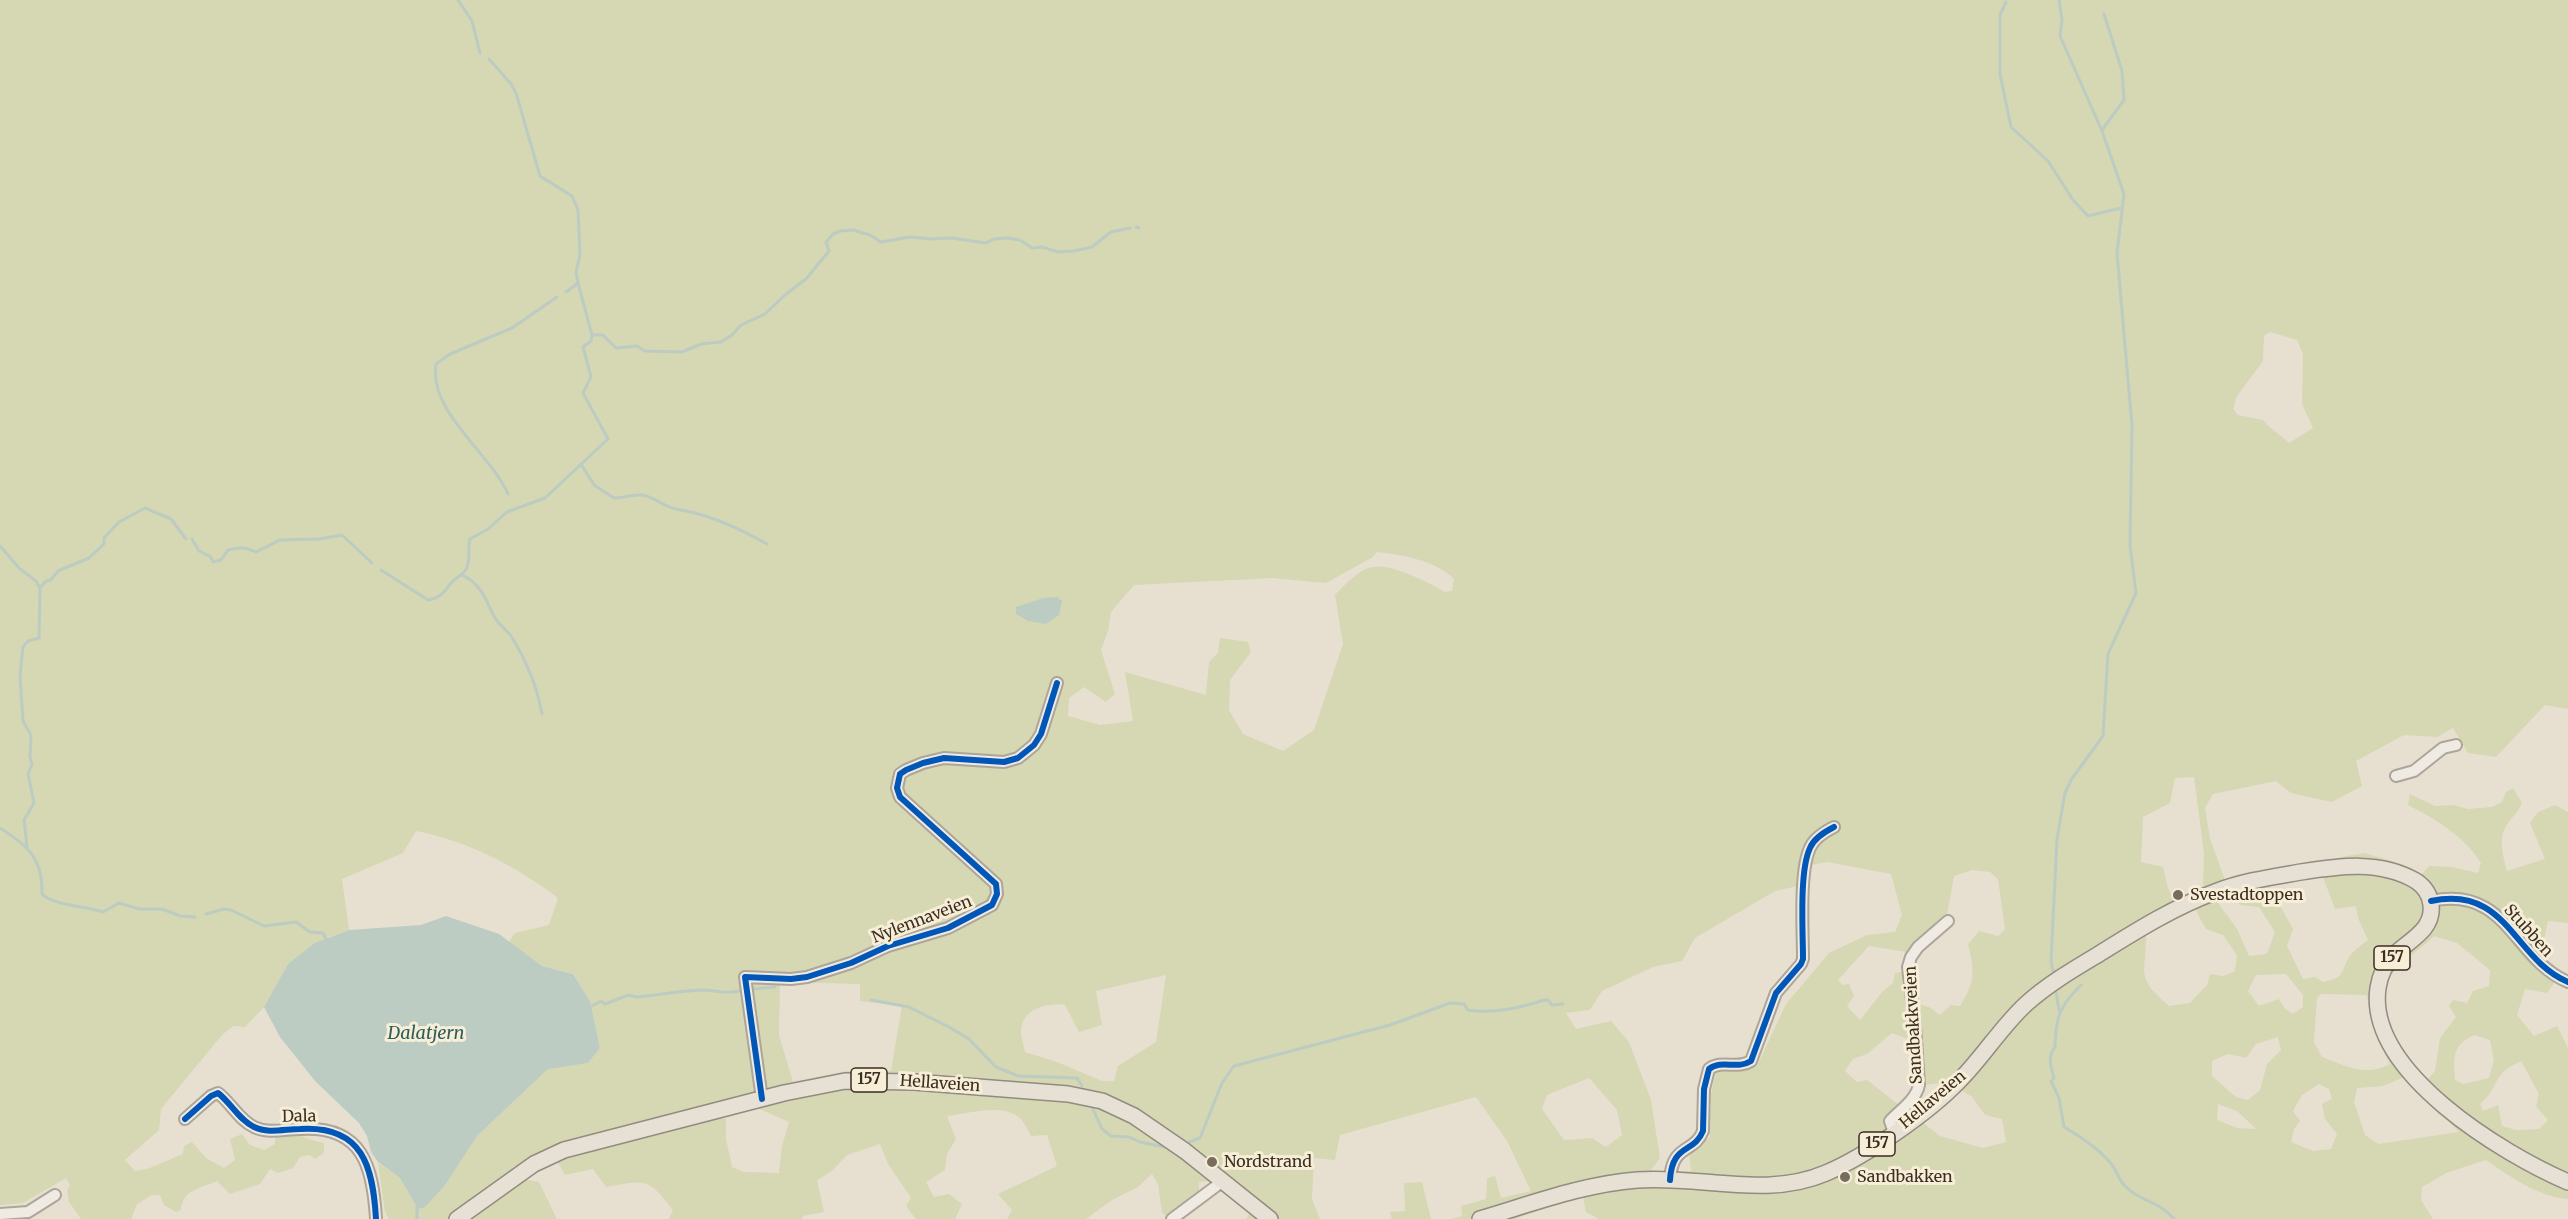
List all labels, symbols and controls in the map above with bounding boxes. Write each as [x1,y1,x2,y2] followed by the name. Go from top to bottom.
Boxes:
[2190,885,2303,905] place label: Svestadtoppen
[2171,888,2185,902] marker: Svestadtoppen
[869,892,975,948] street label: Nylennaveien
[2499,901,2557,961] street label: Stubben
[2374,946,2410,970] road number: 157
[1901,965,1927,1085] street label: Sandbakkveien
[388,1023,464,1045] water label: Dalatjern
[1896,1067,1970,1133] street label: Hellaveien
[851,1068,887,1092] road number: 157
[899,1072,981,1096] street label: Hellaveien
[282,1107,316,1127] street label: Dala
[1859,1132,1895,1156] road number: 157
[1224,1152,1312,1172] place label: Nordstrand
[1205,1155,1219,1169] marker: Nordstrand
[1857,1167,1953,1187] place label: Sandbakken
[1838,1170,1852,1184] marker: Sandbakken

